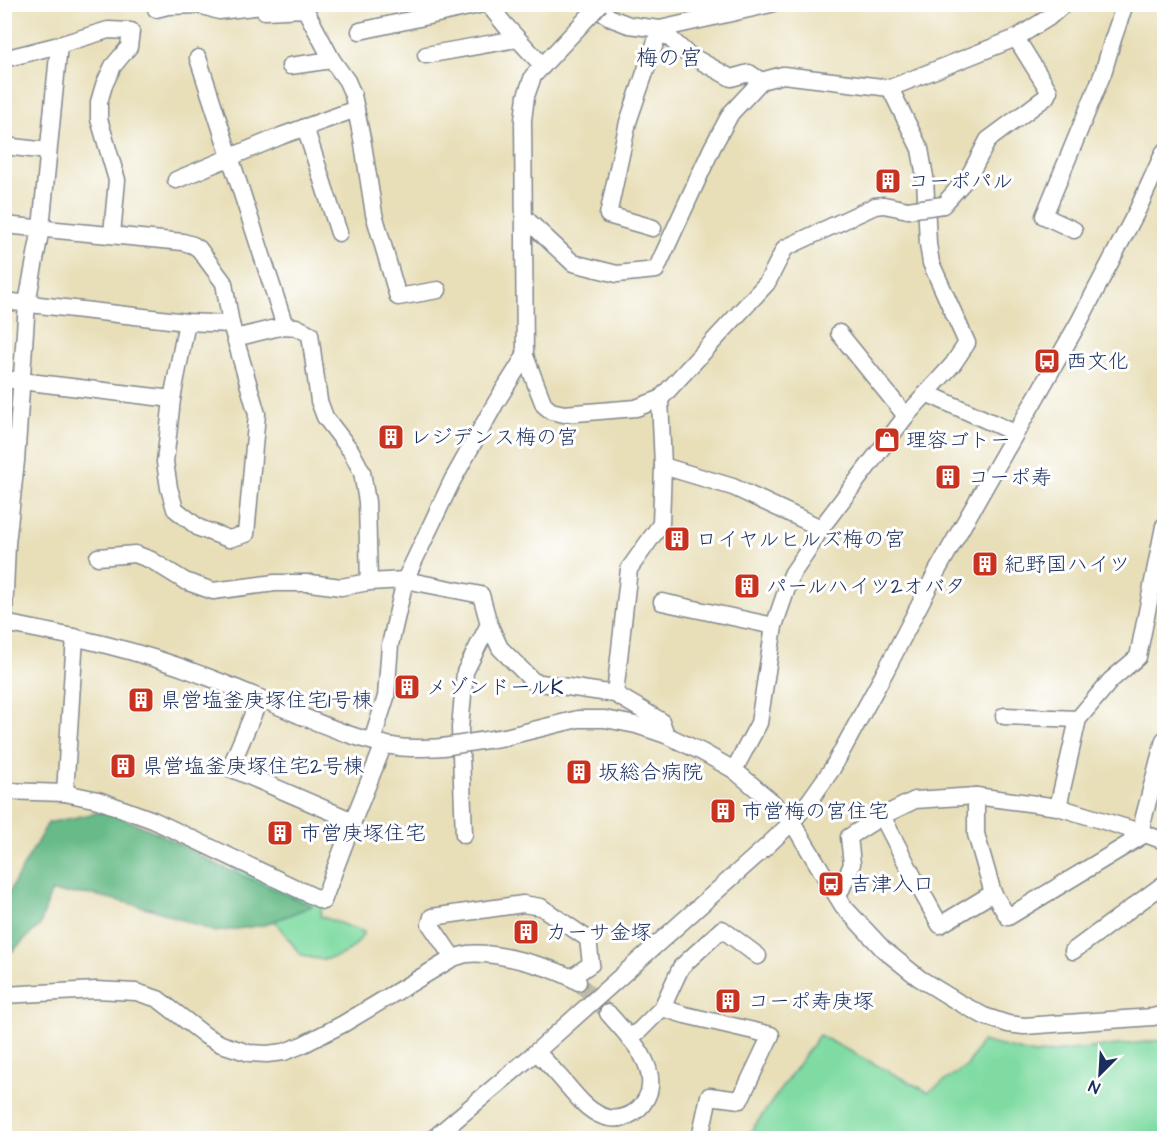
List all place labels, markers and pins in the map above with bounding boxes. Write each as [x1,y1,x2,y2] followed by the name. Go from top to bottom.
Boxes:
[873,166,903,196] building icon: コーポパル
[908,167,1013,196] place label: コーポパル
[1032,346,1062,376] bus stop icon: 西文化
[1066,347,1129,376] place label: 西文化
[376,422,406,452] building icon: レジデンス梅の宮
[410,423,578,452] place label: レジデンス梅の宮
[872,425,902,455] shop icon: 理容ゴトー
[906,426,1011,455] place label: 理容ゴトー
[933,462,963,492] building icon: コーポ寿
[968,463,1052,492] place label: コーポ寿
[662,524,692,554] building icon: ロイヤルヒルズ梅の宮
[696,525,905,554] place label: ロイヤルヒルズ梅の宮
[970,549,1000,579] building icon: 紀野国ハイツ
[1004,550,1130,579] place label: 紀野国ハイツ
[732,571,762,601] building icon: パールハイツ2オバタ
[766,572,966,601] place label: パールハイツ2オバタ
[392,672,422,702] building icon: メゾンドールK
[426,673,564,702] place label: メゾンドールK
[126,685,156,715] building icon: 県営塩釜庚塚住宅1号棟
[160,686,373,715] place label: 県営塩釜庚塚住宅1号棟
[108,751,138,781] building icon: 県営塩釜庚塚住宅2号棟
[142,752,364,781] place label: 県営塩釜庚塚住宅2号棟
[564,757,594,787] building icon: 坂総合病院
[598,758,703,787] place label: 坂総合病院
[708,796,738,826] building icon: 市営梅の宮住宅
[742,797,889,826] place label: 市営梅の宮住宅
[265,818,295,848] building icon: 市営庚塚住宅
[300,819,426,848] place label: 市営庚塚住宅
[816,869,846,899] bus stop icon: 吉津入口
[850,870,934,899] place label: 吉津入口
[511,917,541,947] building icon: カーサ金塚
[546,918,652,947] place label: カーサ金塚
[713,986,743,1016] building icon: コーポ寿庚塚
[748,987,874,1016] place label: コーポ寿庚塚

